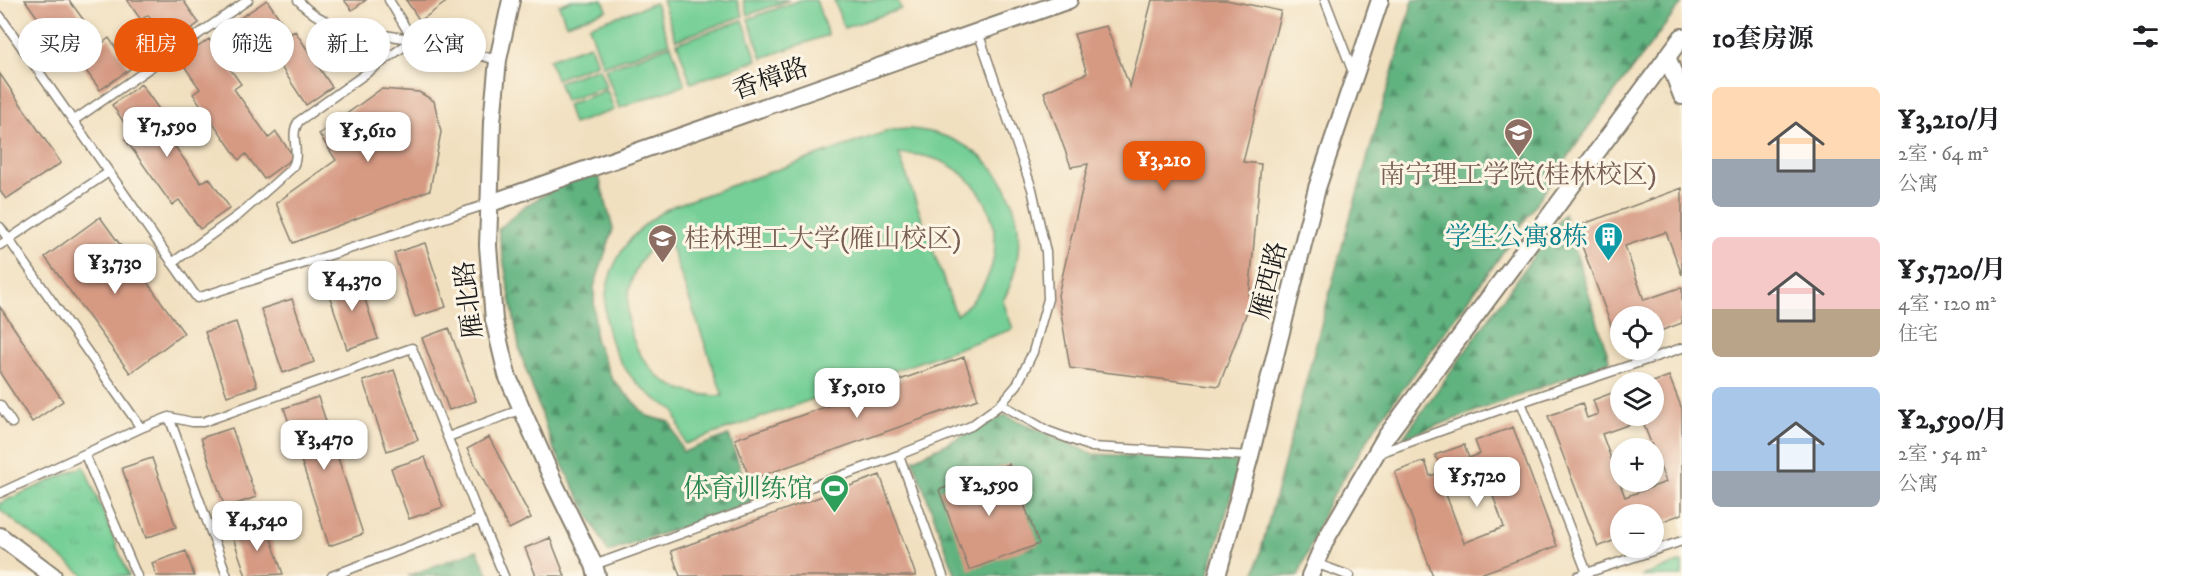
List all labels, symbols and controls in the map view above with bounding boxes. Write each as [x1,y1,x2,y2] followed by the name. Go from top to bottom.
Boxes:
[18,18,102,72] chip: 买房
[114,18,198,72] chip: 租房
[210,18,294,72] chip: 筛选
[306,18,390,72] chip: 新上
[402,18,486,72] chip: 公寓
[2129,20,2162,53] icon: filters
[1712,23,1813,56] text: 10套房源
[728,51,813,108] street label: 香樟路
[1898,104,2001,137] text: ¥3,210/月
[118,107,216,158] pin: ¥7,590
[1760,111,1832,183] icon: home
[319,112,417,163] pin: ¥5,610
[137,114,197,139] text: ¥7,590
[1502,116,1534,158] school or university icon: 南宁理工学院(桂林校区)
[340,119,396,144] text: ¥5,610
[1115,141,1213,192] pin: ¥3,210
[1898,142,1988,167] text: 2室 · 64 m²
[1137,148,1191,173] text: ¥3,210
[1379,159,1657,192] place label: 南宁理工学院(桂林校区)
[1898,172,1938,197] text: 公寓
[1593,220,1625,262] building icon: 学生公寓8栋
[1445,221,1588,254] place label: 学生公寓8栋
[647,222,679,264] school or university icon: 桂林理工大学(雁山校区)
[684,223,961,256] place label: 桂林理工大学(雁山校区)
[1244,239,1295,322] street label: 雁西路
[66,244,164,295] pin: ¥3,730
[88,251,142,276] text: ¥3,730
[1898,254,2006,287] text: ¥5,720/月
[448,259,491,341] street label: 雁北路
[303,261,401,312] pin: ¥4,370
[1760,261,1832,333] icon: home
[322,268,382,293] text: ¥4,370
[1898,292,1996,317] text: 4室 · 120 m²
[1610,306,1664,558] map controls
[1610,306,1664,360] button: locate
[1898,322,1938,347] text: 住宅
[808,368,906,419] pin: ¥5,010
[1610,372,1664,426] button: layers
[829,375,885,400] text: ¥5,010
[1898,404,2008,437] text: ¥2,590/月
[1760,411,1832,483] icon: home
[275,420,373,471] pin: ¥3,470
[295,427,353,452] text: ¥3,470
[1610,438,1664,492] button: +
[1898,442,1987,467] text: 2室 · 54 m²
[1428,457,1526,508] pin: ¥5,720
[1448,464,1506,489] text: ¥5,720
[940,466,1038,517] pin: ¥2,590
[818,472,850,514] sports icon: 体育训练馆
[1898,472,1938,497] text: 公寓
[683,473,813,506] place label: 体育训练馆
[959,473,1019,498] text: ¥2,590
[208,501,306,552] pin: ¥4,540
[1610,504,1664,558] button: −
[226,508,288,533] text: ¥4,540

